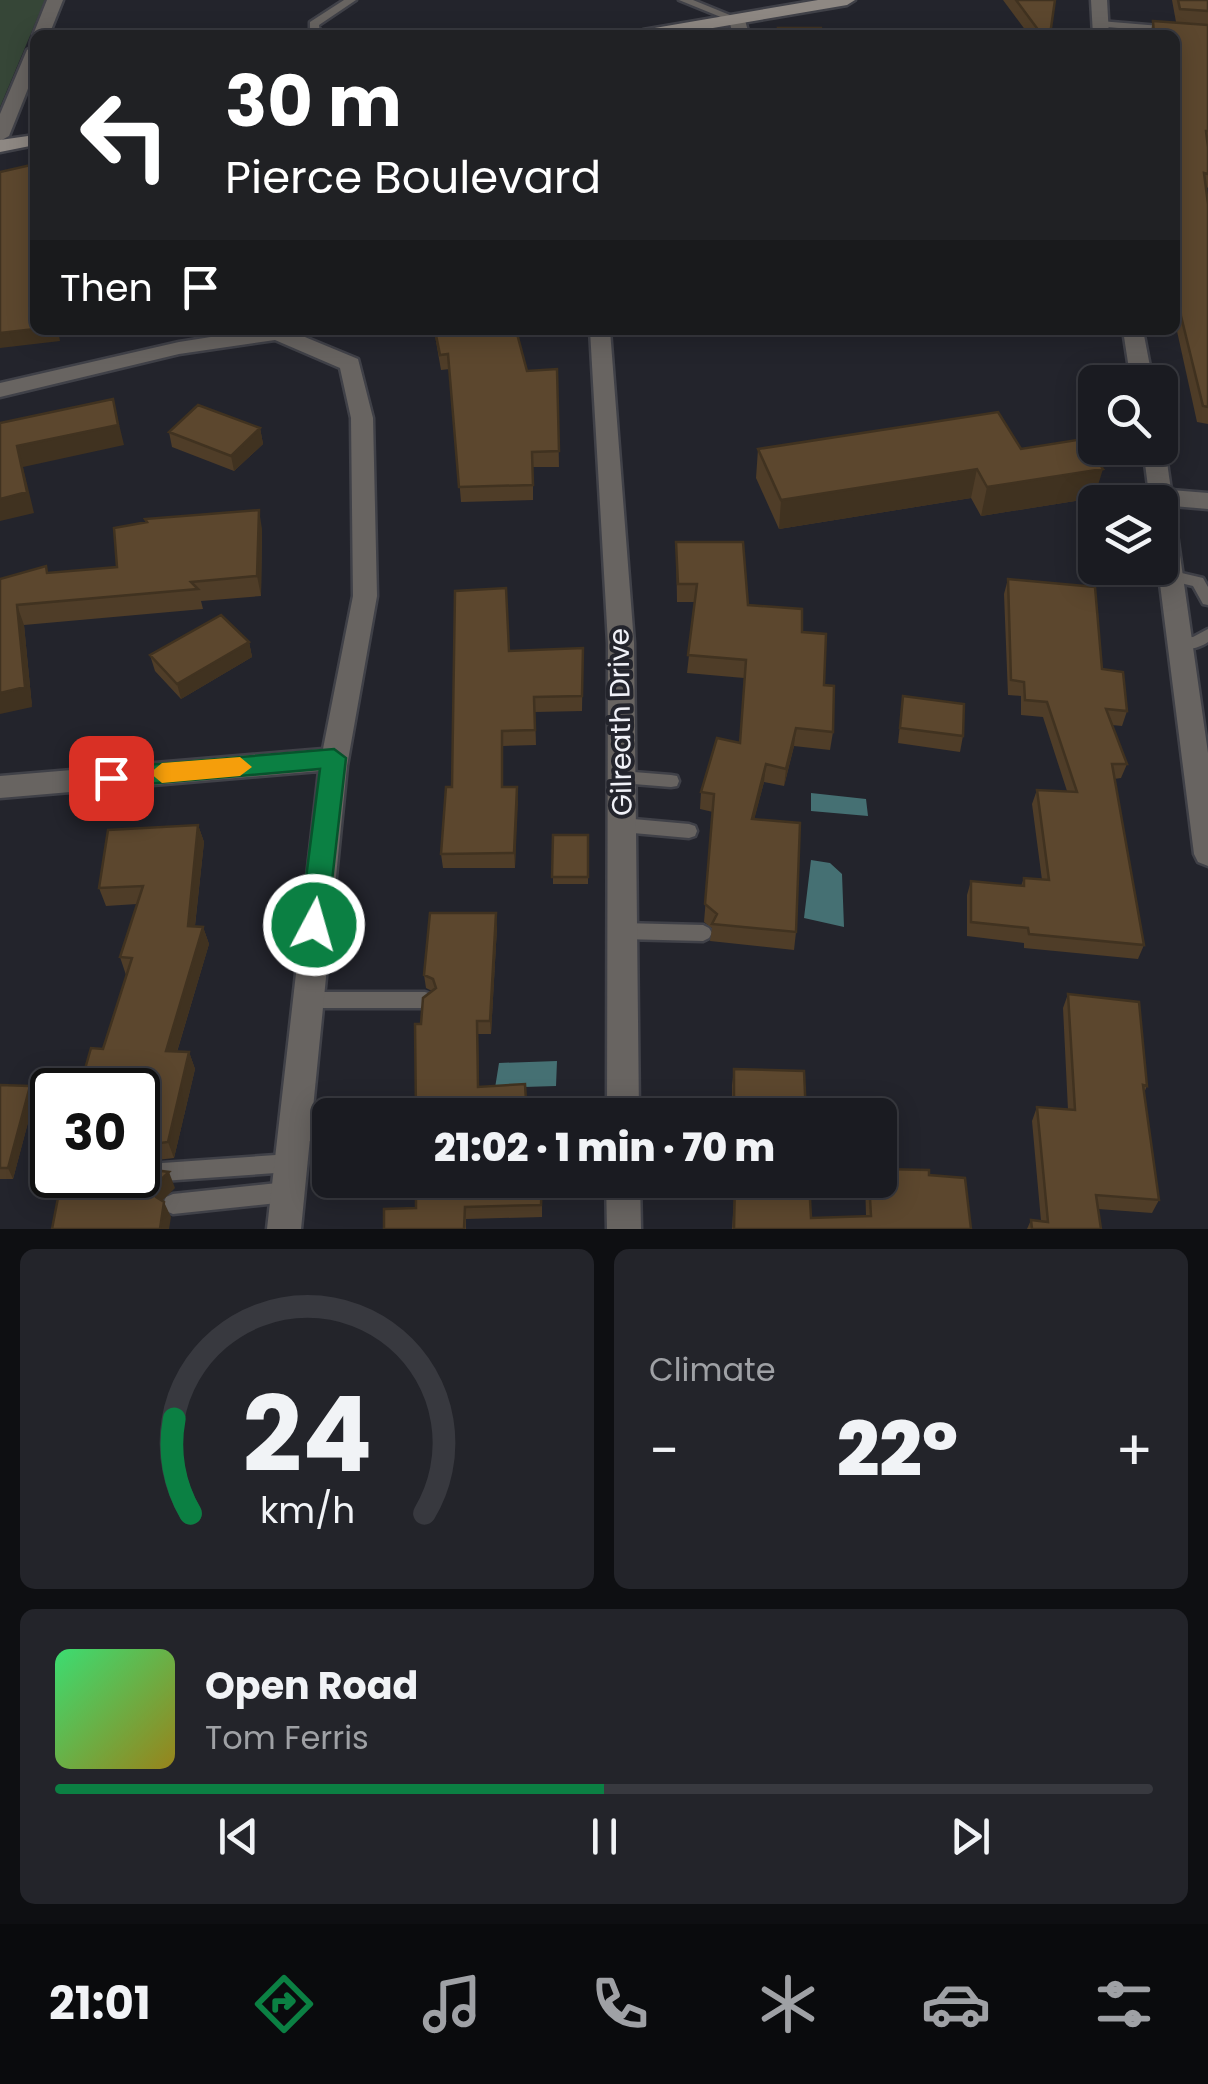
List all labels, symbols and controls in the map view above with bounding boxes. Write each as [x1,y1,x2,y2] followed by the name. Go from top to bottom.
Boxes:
[225,52,402,151] text: 30 m
[60,70,190,200] icon: left
[225,146,601,209] text: Pierce Boulevard
[173,260,228,315] icon: arrive
[60,261,153,314] text: Then
[1078,365,1178,585] map controls
[1078,365,1178,465] button: search
[1078,485,1178,585] button: layers
[599,628,642,816] street label: Gilreath Drive
[69,736,154,821] pin
[84,751,139,806] icon: arrive
[262,873,366,977] position arrow
[30,1068,160,1198] speed limit sign: 30
[434,1121,775,1174] text: 21:02 · 1 min · 70 m
[649,1347,776,1392] text: Climate
[242,1362,372,1507] text: 24
[837,1397,958,1502] text: 22°
[649,1412,679,1489] text: −
[1115,1412,1153,1489] text: +
[259,1485,355,1536] text: km/h
[205,1659,418,1712] text: Open Road
[205,1715,369,1760] text: Tom Ferris
[211,1809,266,1864] icon: previous
[577,1809,632,1864] icon: pause
[943,1809,998,1864] icon: next
[249,1969,319,2039] icon: directions
[417,1969,487,2039] icon: music
[585,1969,655,2039] icon: phone
[753,1969,823,2039] icon: climate
[921,1969,991,2039] icon: car
[1089,1969,1159,2039] icon: filters
[49,1972,151,2035] text: 21:01

